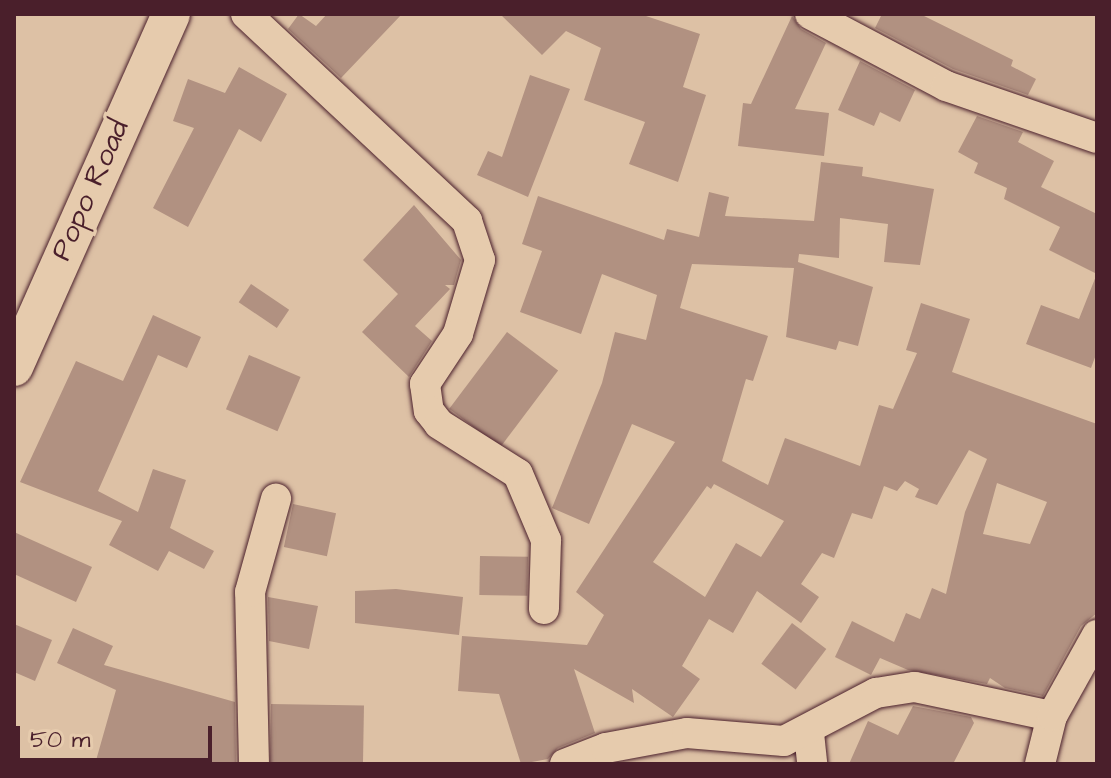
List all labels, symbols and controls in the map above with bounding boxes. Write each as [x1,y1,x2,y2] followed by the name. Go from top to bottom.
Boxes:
[43,114,137,266] street label: Popo Road
[20,710,216,760] scale bar
[30,723,90,757] text: 50 m

